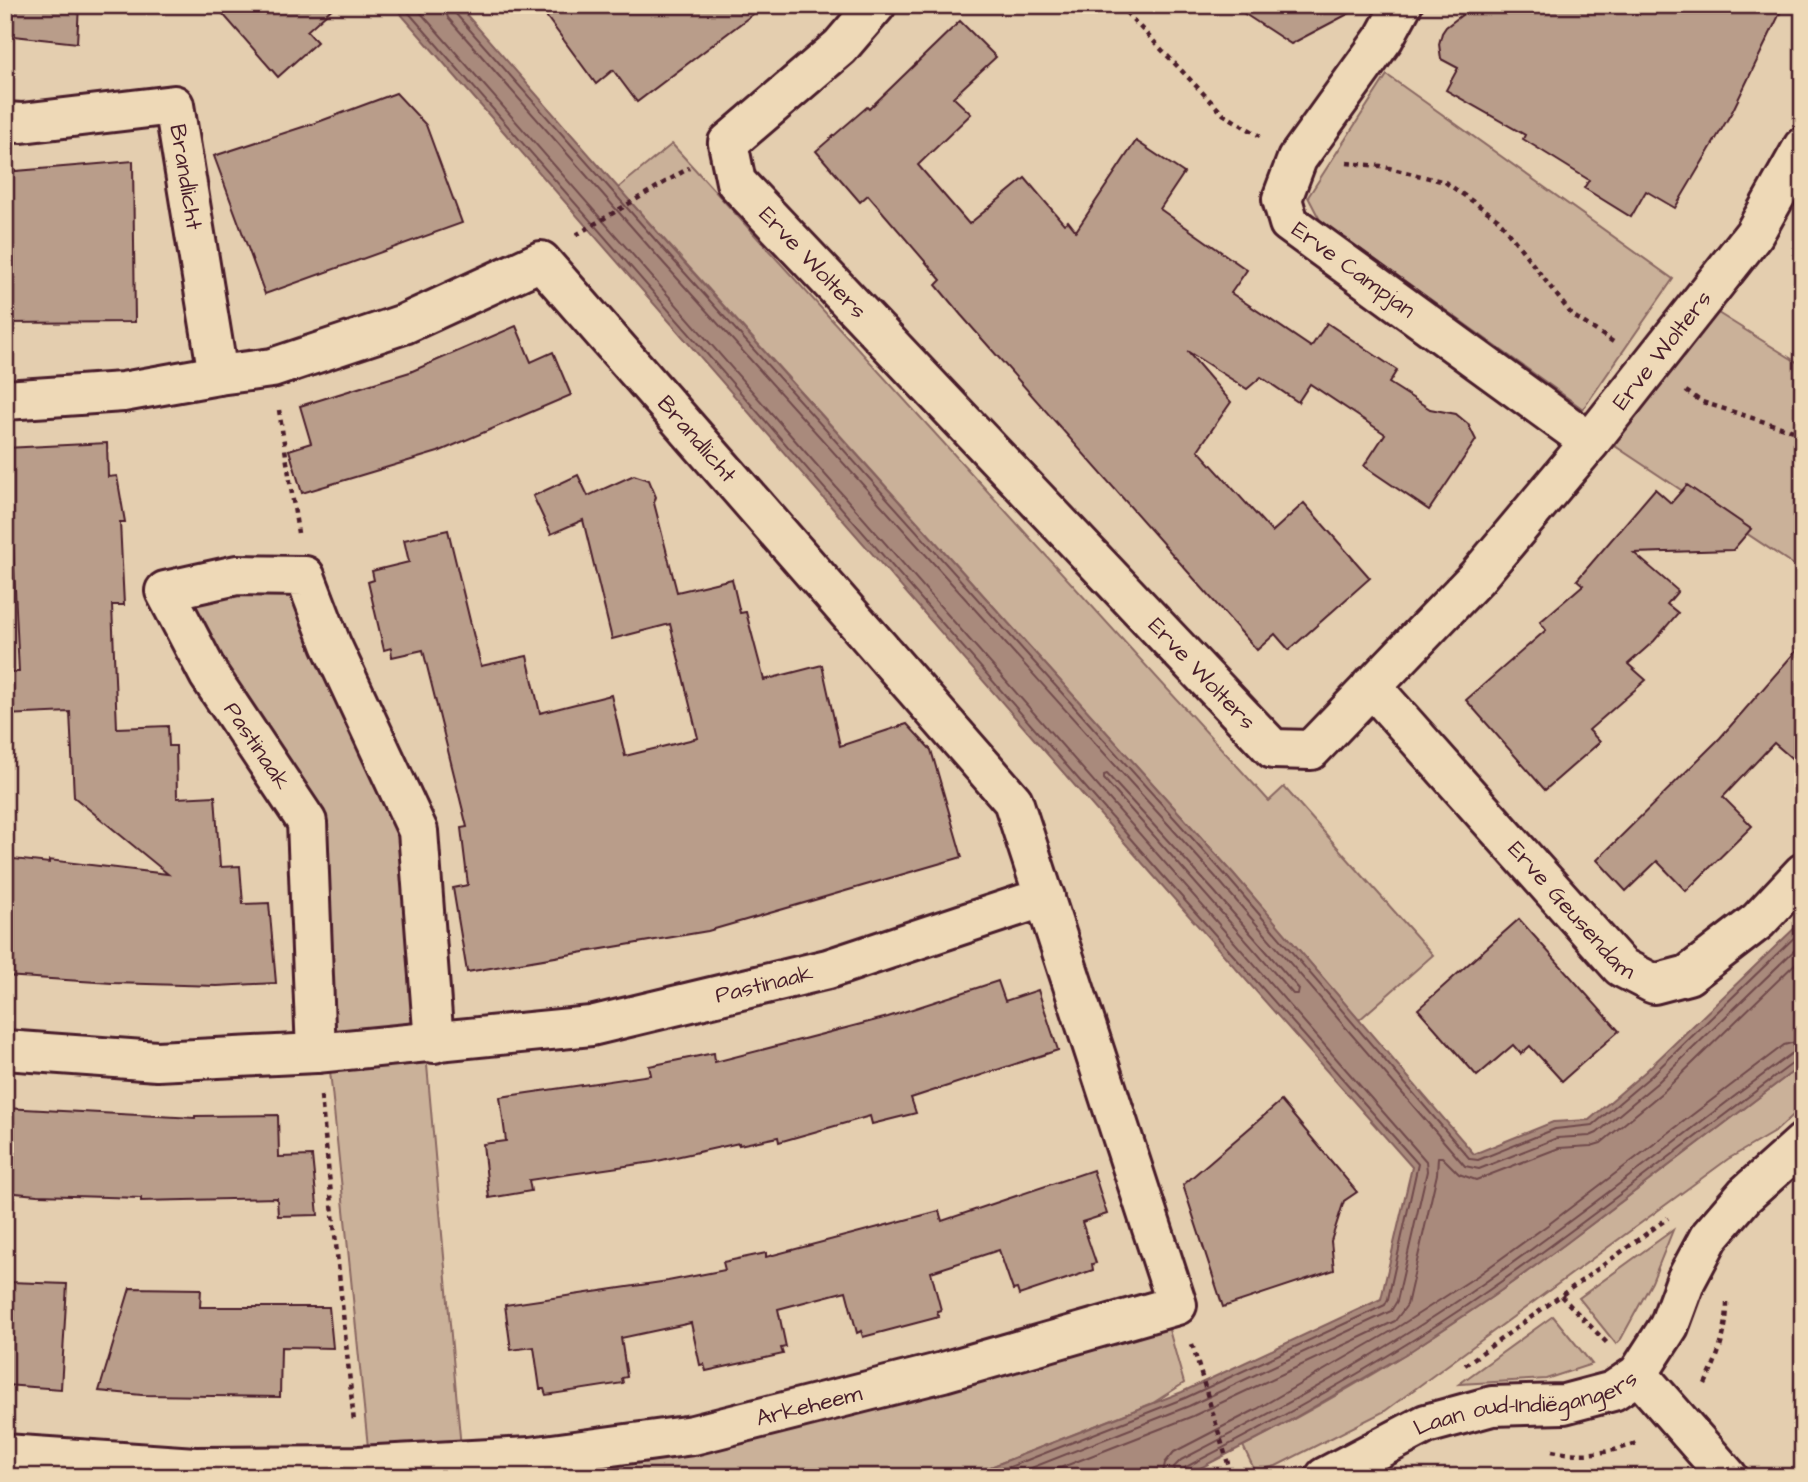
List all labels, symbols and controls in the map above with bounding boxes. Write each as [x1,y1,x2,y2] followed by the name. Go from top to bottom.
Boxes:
[161,122,210,233] street label: Brandlicht
[751,200,874,326] street label: Erve Wolters
[1285,214,1422,326] street label: Erve Campjan
[1605,284,1719,417] street label: Erve Wolters
[650,389,744,490] street label: Brandlicht
[1141,610,1263,737] street label: Erve Wolters
[216,696,298,796] street label: Pastinaak
[1500,834,1640,987] street label: Erve Geusendam
[712,957,816,1012] street label: Pastinaak
[1408,1363,1644,1444] street label: Laan oud-Indiëgangers
[753,1377,865,1435] street label: Arkeheem

